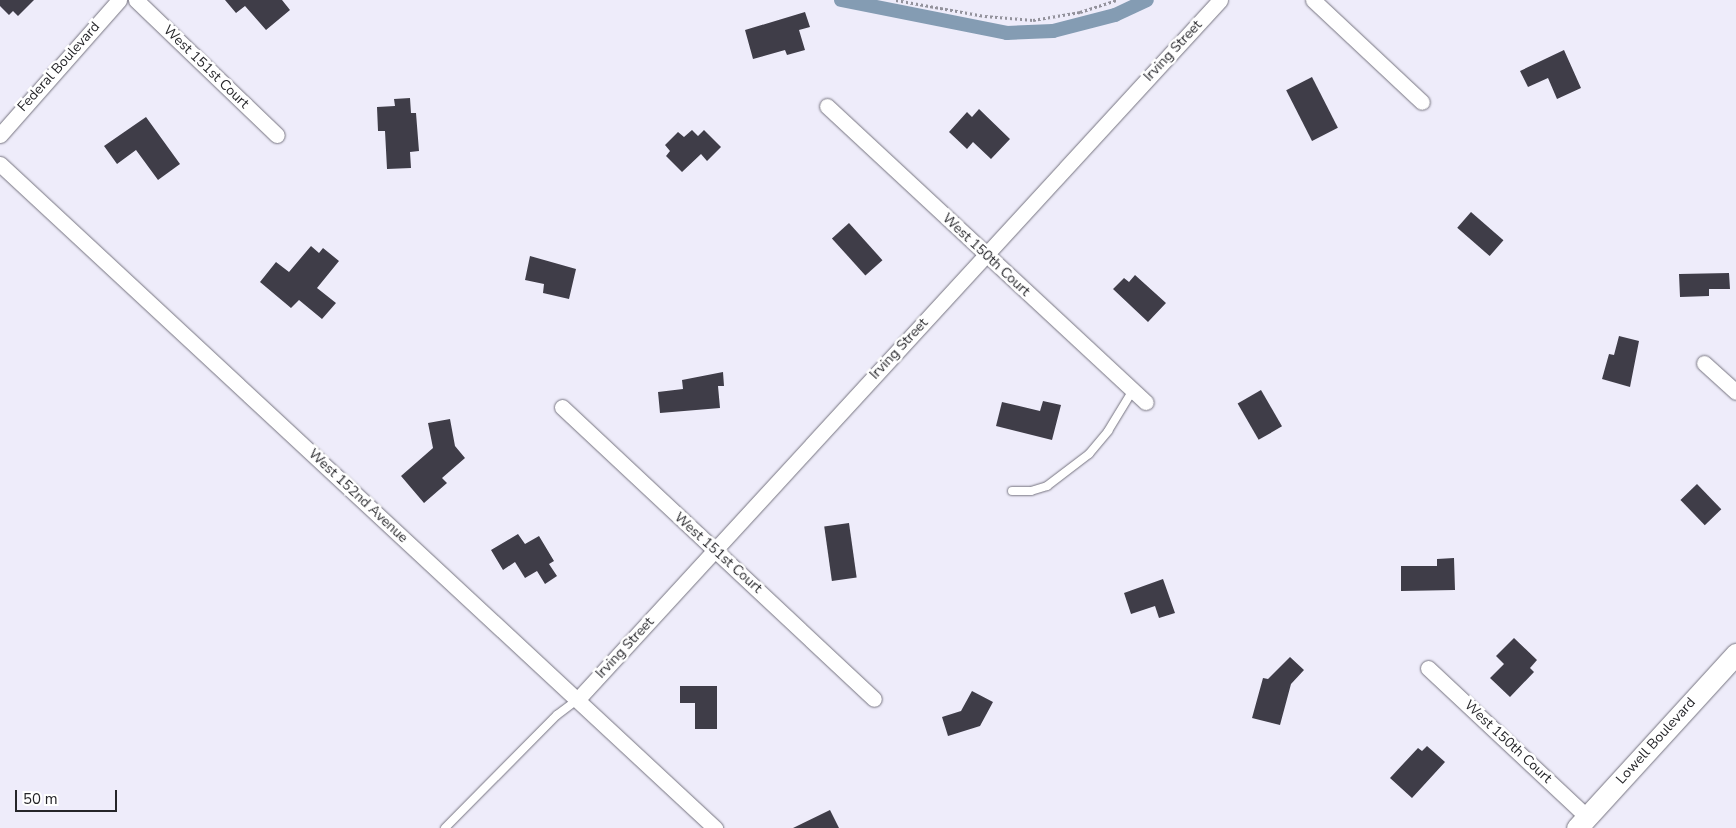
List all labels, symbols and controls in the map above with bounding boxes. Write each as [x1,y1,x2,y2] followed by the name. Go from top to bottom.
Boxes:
[1140,17,1206,85] street label: Irving Street
[14,19,104,115] street label: Federal Boulevard
[160,22,252,112] street label: West 151st Court
[939,210,1033,300] street label: West 150th Court
[866,315,932,383] street label: Irving Street
[305,446,411,546] street label: West 152nd Avenue
[671,509,765,597] street label: West 151st Court
[592,614,658,682] street label: Irving Street
[1613,694,1699,788] street label: Lowell Boulevard
[1461,697,1555,787] street label: West 150th Court
[18,780,120,812] scale bar
[23,789,58,809] text: 50 m

